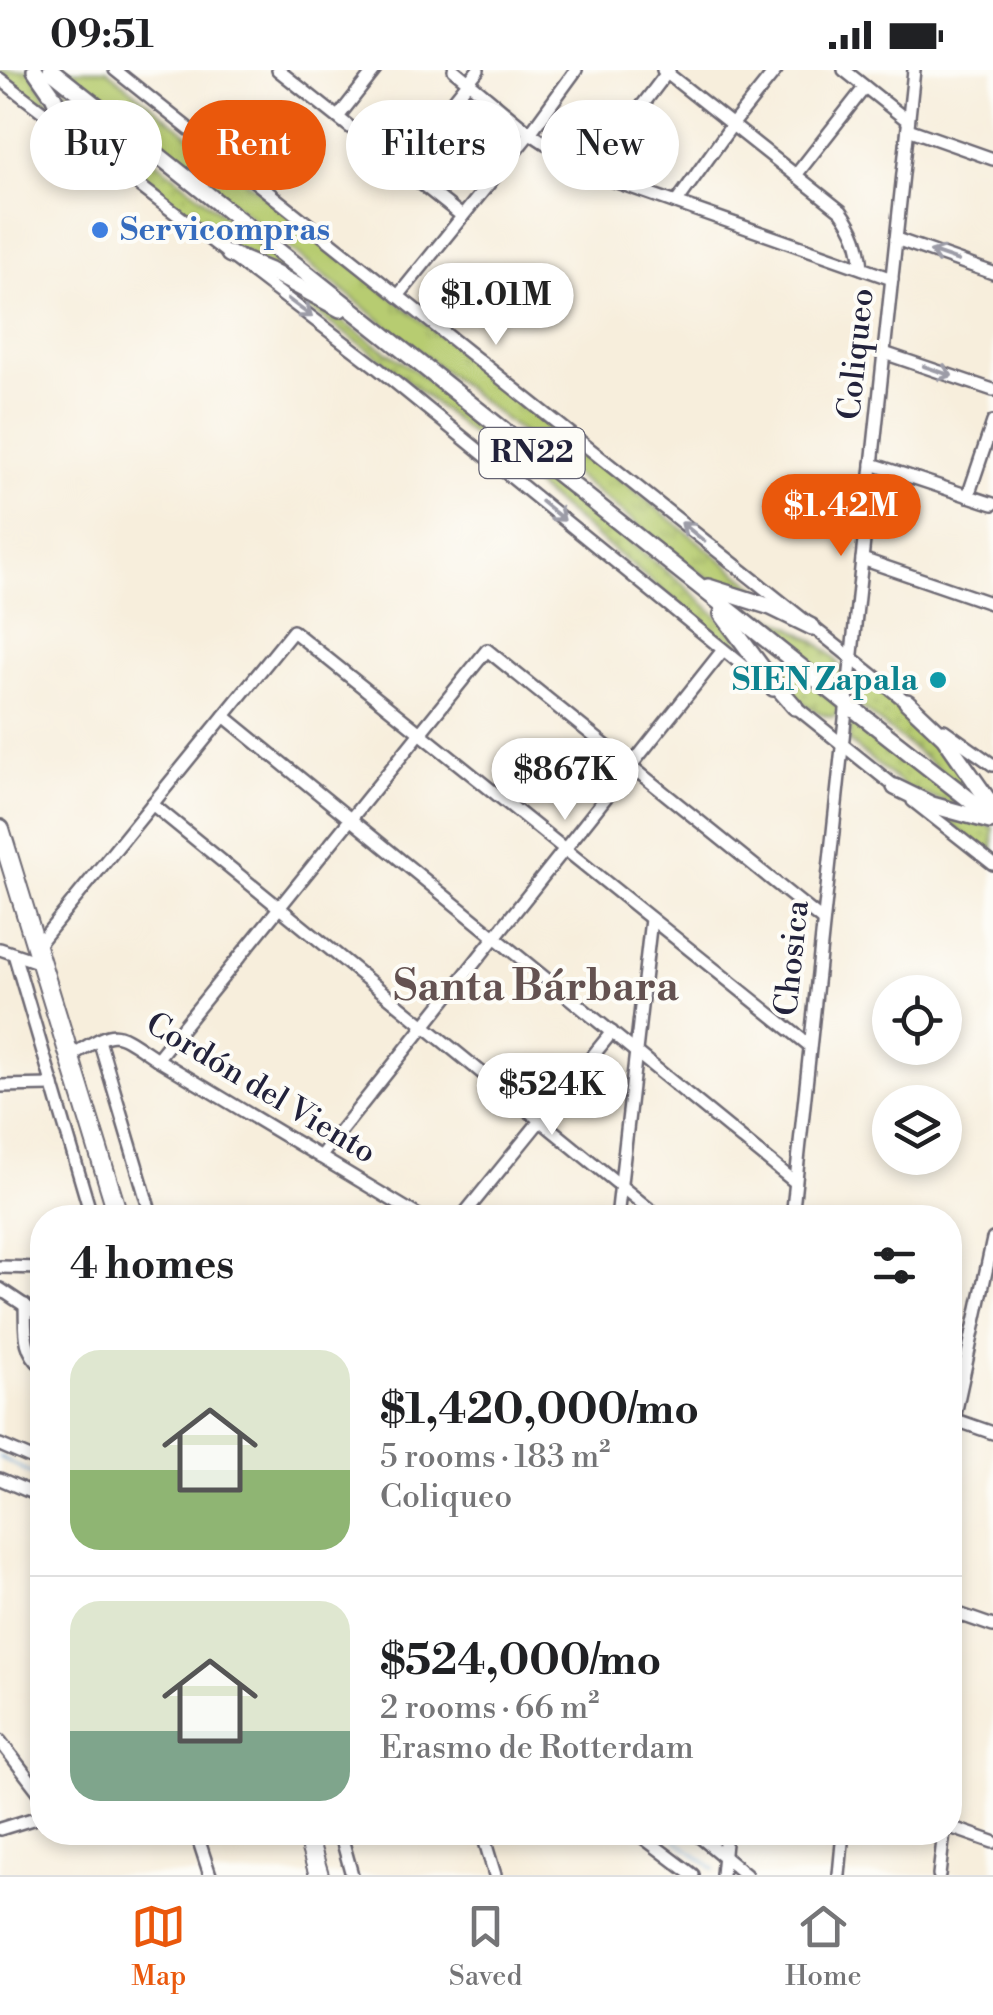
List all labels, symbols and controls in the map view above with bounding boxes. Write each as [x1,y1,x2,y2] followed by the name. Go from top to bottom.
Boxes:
[50,12,154,59] text: 09:51
[30,100,162,190] chip: Buy
[182,100,326,190] chip: Rent
[346,100,521,190] chip: Filters
[541,100,679,190] chip: New
[120,210,330,250] place label: Servicompras
[89,219,111,241] marker: Servicompras
[930,246,961,264] one-way arrow
[415,263,577,348] pin: $1.01M
[441,275,551,315] text: $1.01M
[829,286,883,422] street label: Coliqueo
[286,297,313,318] one-way arrow
[922,364,954,382] one-way arrow
[480,428,584,478] road number: RN22
[760,474,922,559] pin: $1.42M
[784,486,898,526] text: $1.42M
[540,500,566,522] one-way arrow
[681,521,707,543] one-way arrow
[732,660,919,700] place label: SIEN Zapala
[927,669,949,691] marker: SIEN Zapala
[495,738,635,823] pin: $867K
[514,750,616,790] text: $867K
[766,897,818,1018] street label: Chosica
[393,961,679,1014] district label: Santa Bárbara
[872,975,962,1175] map controls
[872,975,962,1065] button: locate
[139,1004,383,1172] street label: Cordón del Viento
[482,1053,622,1138] pin: $524K
[499,1065,605,1105] text: $524K
[872,1085,962,1175] button: layers
[867,1238,922,1293] icon: filters
[70,1239,234,1292] text: 4 homes
[380,1384,699,1437] text: $1,420,000/mo
[150,1390,270,1510] icon: home
[380,1437,610,1477] text: 5 rooms · 183 m²
[380,1477,512,1517] text: Coliqueo
[380,1635,661,1688] text: $524,000/mo
[150,1641,270,1761] icon: home
[380,1688,599,1728] text: 2 rooms · 66 m²
[380,1728,694,1768] text: Erasmo de Rotterdam
[131,1899,186,1994] tab: Map
[449,1899,522,1994] tab: Saved
[785,1899,862,1994] tab: Home

